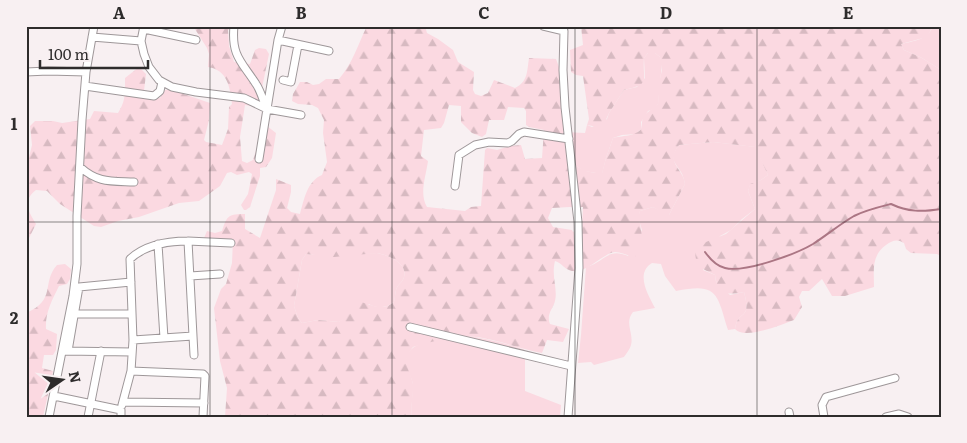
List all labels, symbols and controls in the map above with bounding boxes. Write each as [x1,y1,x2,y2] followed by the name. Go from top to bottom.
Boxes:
[113,0,125,24] text: A
[295,0,307,24] text: B
[478,0,490,24] text: C
[660,0,672,24] text: D
[843,0,854,24] text: E
[40,38,148,70] scale bar
[48,42,89,65] text: 100 m
[11,111,18,135] text: 1
[10,305,19,329] text: 2
[38,356,88,406] north arrow
[65,369,87,385] text: N

